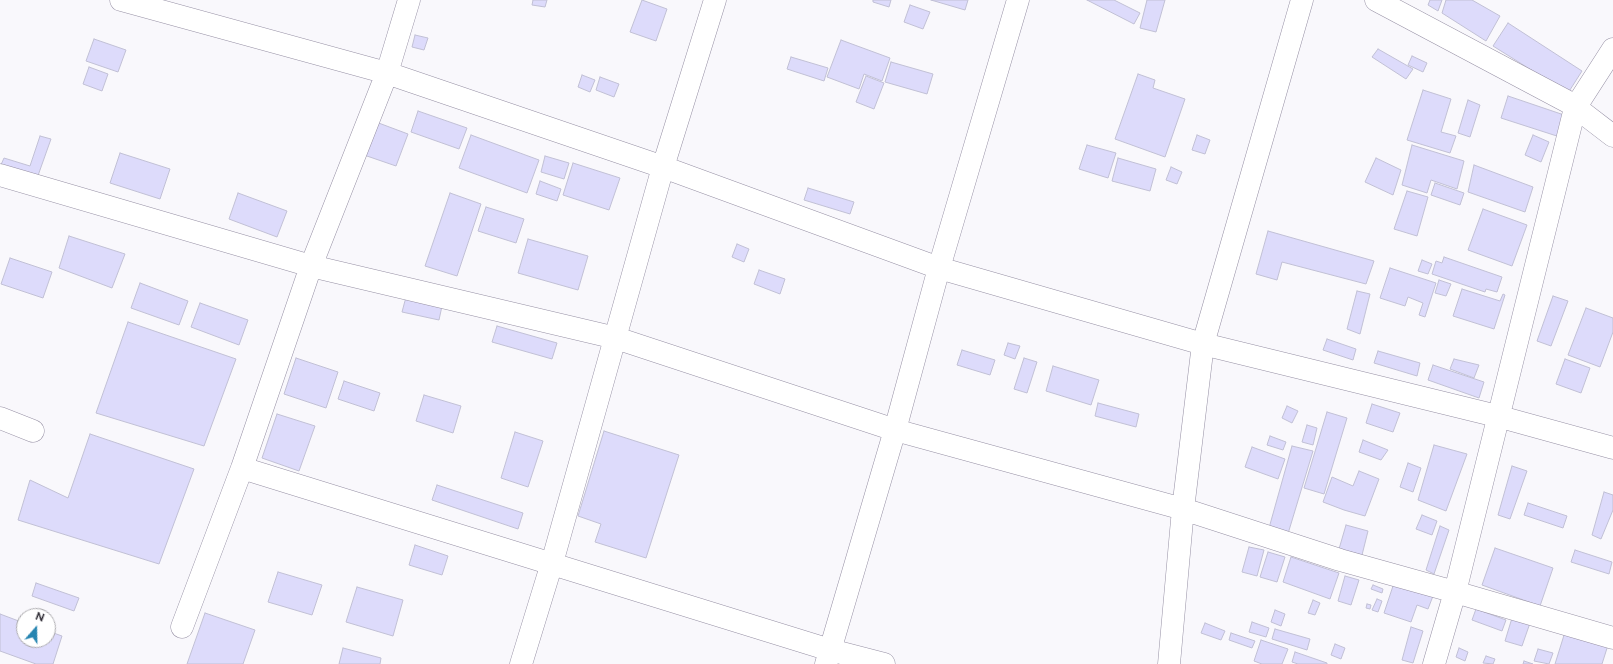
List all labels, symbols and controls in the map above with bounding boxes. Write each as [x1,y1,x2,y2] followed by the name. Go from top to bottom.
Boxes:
[16,608,56,648] north arrow
[34,610,46,625] text: N

